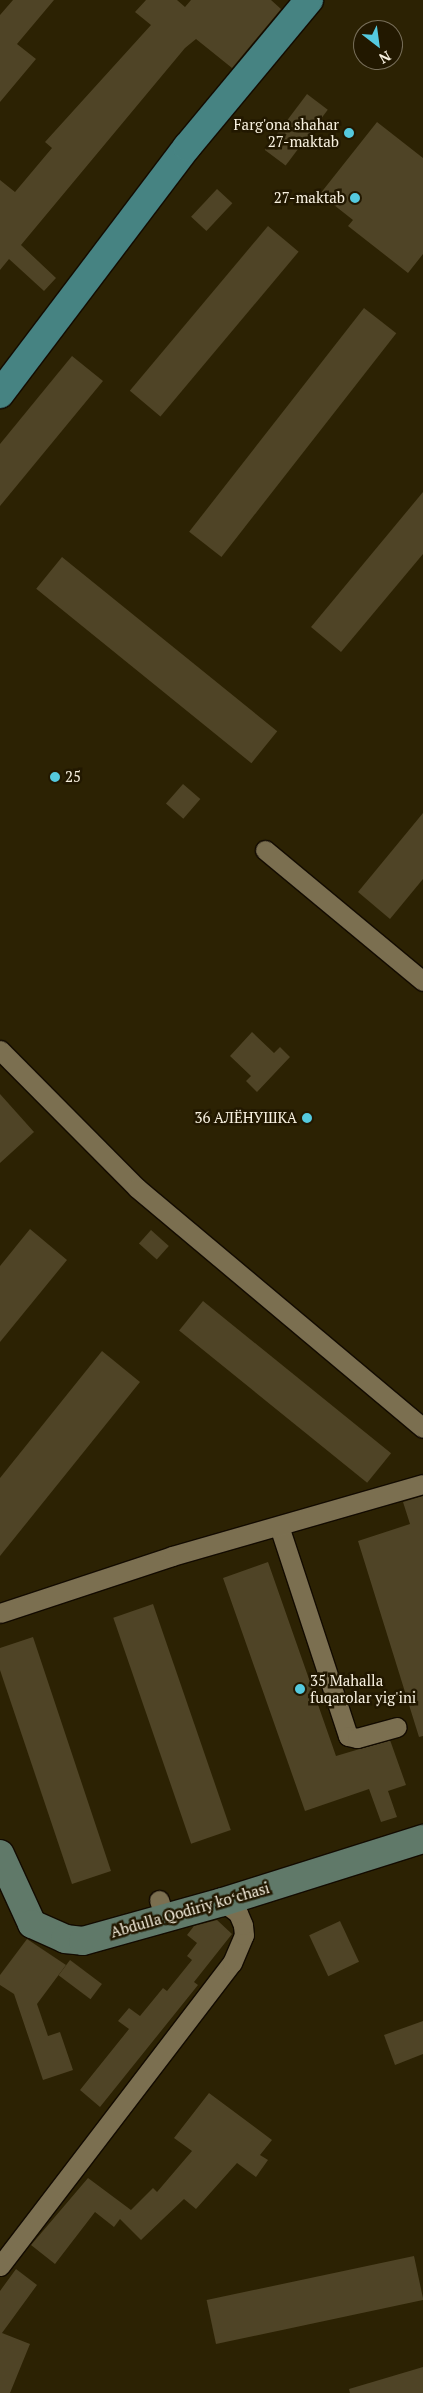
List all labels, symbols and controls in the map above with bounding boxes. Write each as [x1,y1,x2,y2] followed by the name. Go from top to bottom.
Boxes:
[353,20,403,70] north arrow
[376,47,395,68] text: N
[233,115,339,150] place label: Farg'ona shahar 27-maktab
[343,127,355,139] marker: Farg'ona shahar 27-maktab
[274,189,345,207] place label: 27-maktab
[349,192,361,204] marker: 27-maktab
[65,768,81,786] place label: 25
[49,771,61,783] marker: 25
[194,1109,297,1127] place label: 36 АЛЁНУШКА
[301,1112,313,1124] marker: 36 АЛЁНУШКА
[310,1671,416,1706] place label: 35 Mahalla fuqarolar yig'ini
[294,1683,306,1695] marker: 35 Mahalla fuqarolar yig'ini
[108,1879,272,1941] street label: Abdulla Qodiriy koʻchasi

